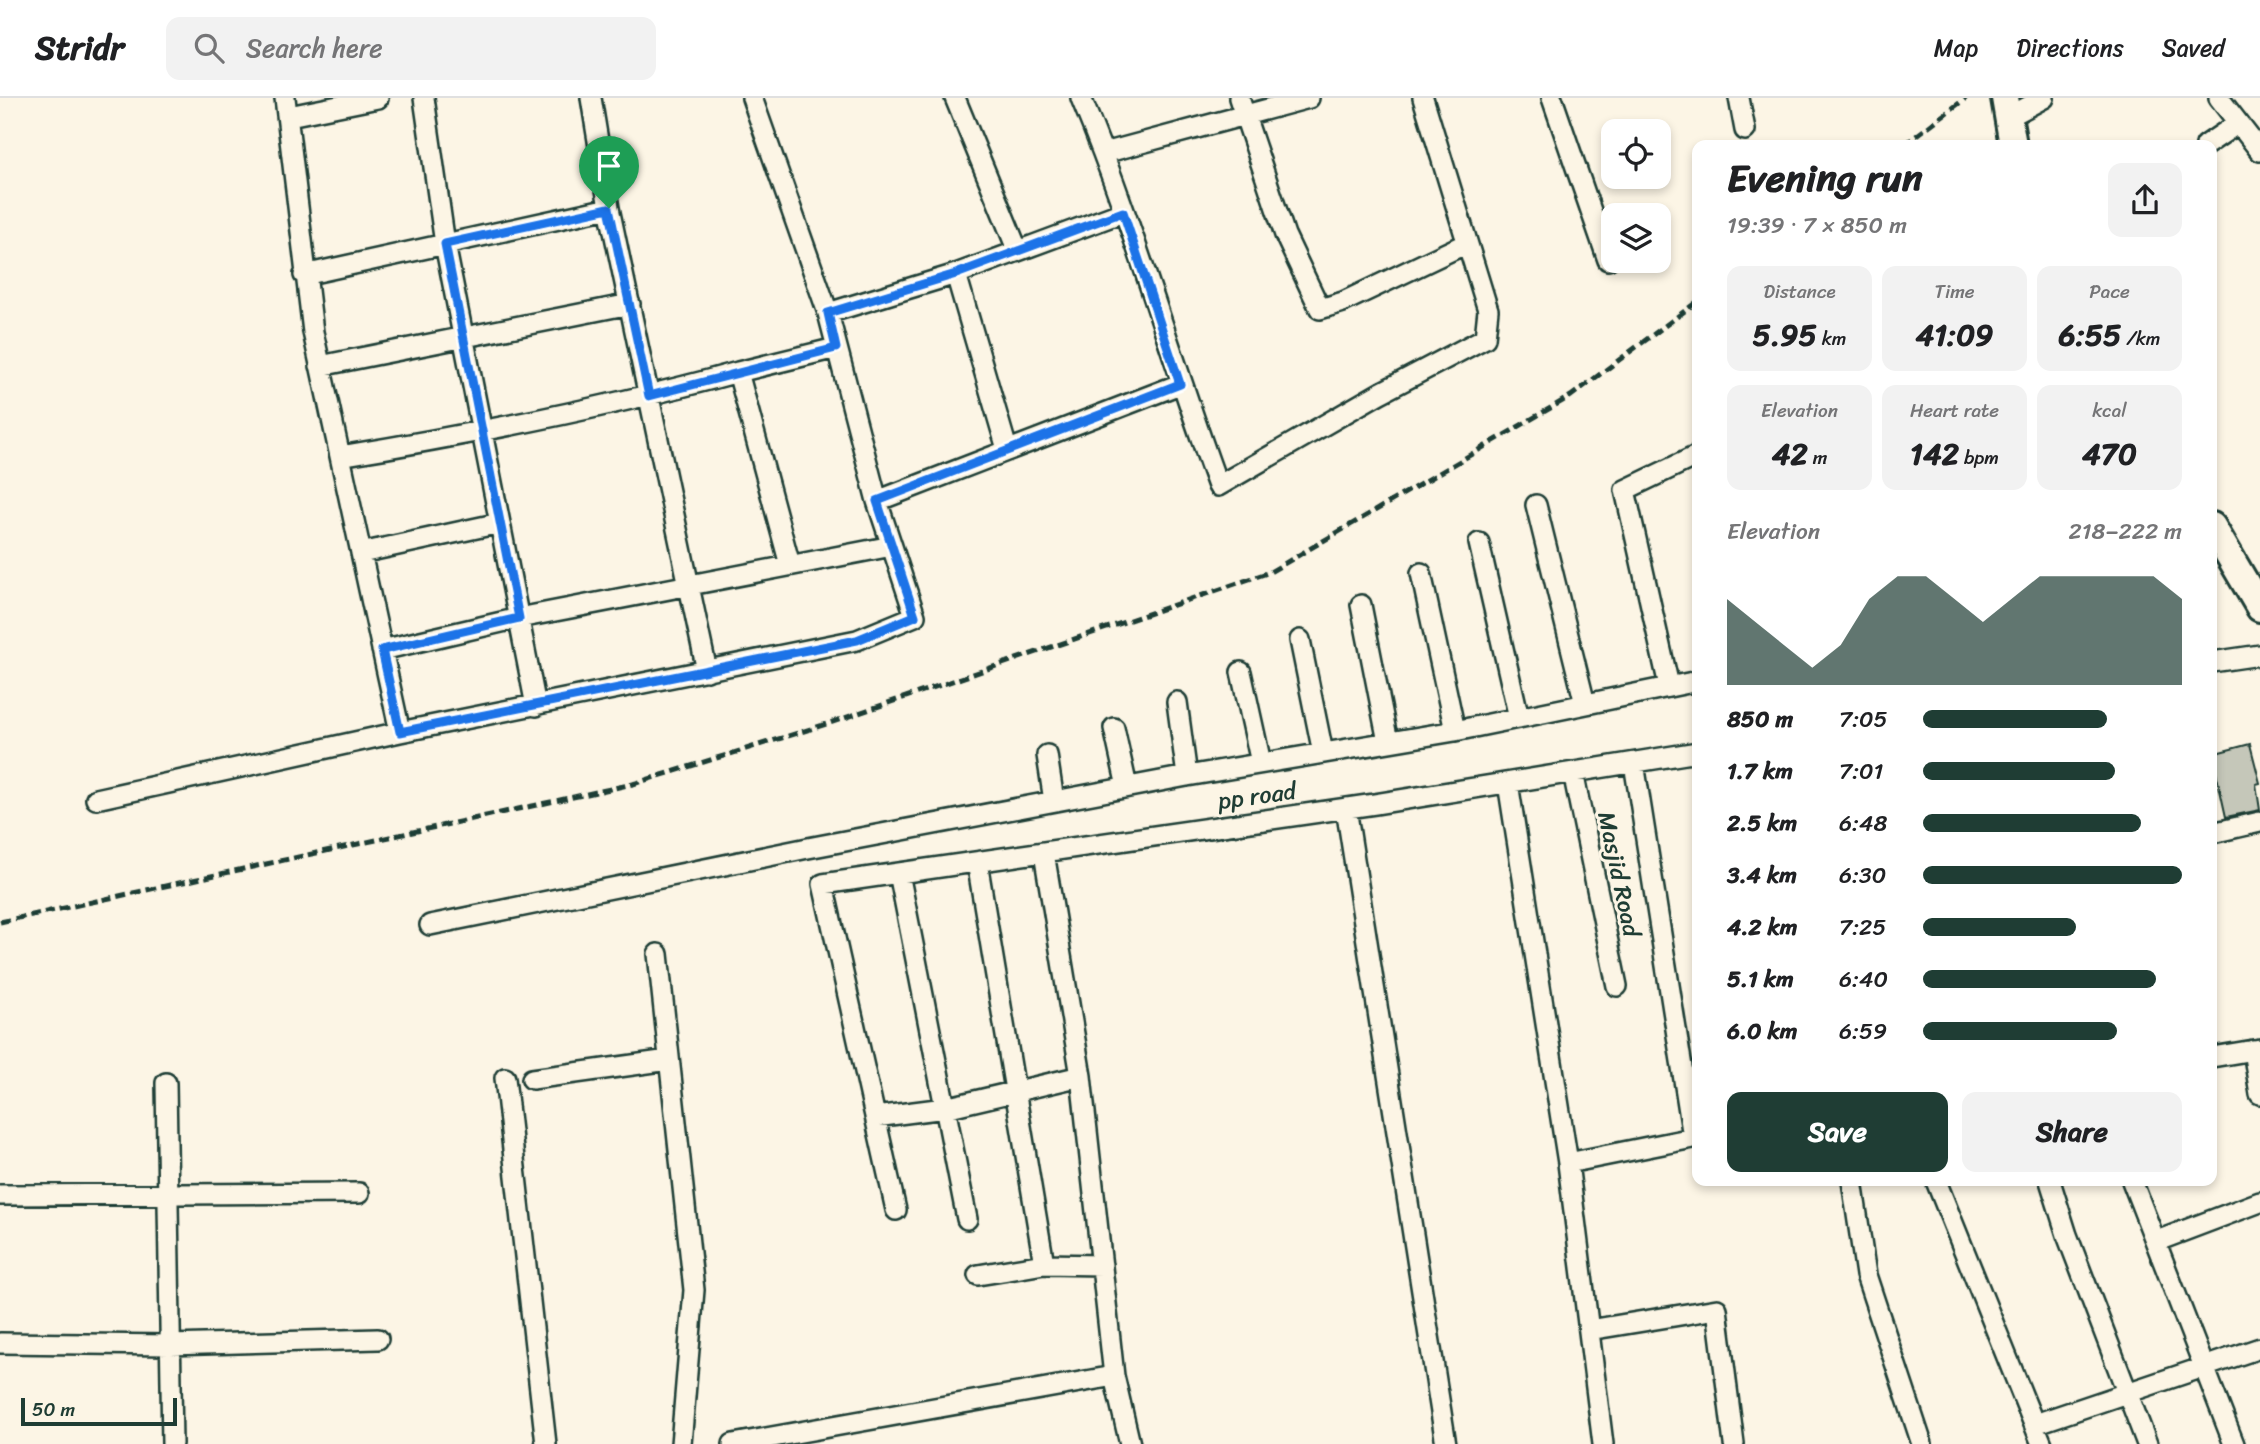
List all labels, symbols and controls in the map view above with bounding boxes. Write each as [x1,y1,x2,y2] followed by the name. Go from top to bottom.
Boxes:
[166,17,656,80] search box
[35,19,124,77] text: Stridr
[246,25,383,71] text: Search here
[1934,27,1978,69] text: Map
[2016,27,2124,69] text: Directions
[2162,27,2225,69] text: Saved
[190,29,228,67] icon: search
[1601,119,1671,273] map controls
[1601,119,1671,189] button: locate
[579,136,639,208] pin
[1727,145,1923,212] text: Evening run
[590,147,628,185] icon: arrive
[2108,163,2182,237] button: share
[1601,203,1671,273] button: layers
[1727,205,1907,246] text: 19:39 · 7 × 850 m
[1763,275,1836,308] text: Distance
[1934,275,1975,308] text: Time
[2089,275,2130,308] text: Pace
[1753,308,1817,362] text: 5.95
[1915,308,1994,362] text: 41:09
[2059,308,2121,362] text: 6:55
[1817,322,1846,355] text: km
[2121,322,2160,355] text: /km
[1761,394,1838,427] text: Elevation
[1910,394,1999,427] text: Heart rate
[2092,394,2127,427] text: kcal
[1772,427,1808,481] text: 42
[1910,427,1959,481] text: 142
[2082,427,2137,481] text: 470
[1808,441,1827,474] text: m
[1959,441,1999,474] text: bpm
[1727,511,1820,552] text: Elevation
[2068,511,2182,552] text: 218–222 m
[1727,699,1793,740] text: 850 m
[1839,699,1888,740] text: 7:05
[1727,751,1793,792] text: 1.7 km
[1839,751,1883,792] text: 7:01
[1214,769,1301,822] street label: pp road
[1727,803,1797,844] text: 2.5 km
[1839,803,1887,844] text: 6:48
[1585,807,1653,943] street label: Masjid Road
[1727,855,1797,896] text: 3.4 km
[1839,855,1886,896] text: 6:30
[1727,907,1797,948] text: 4.2 km
[1839,907,1886,948] text: 7:25
[1727,959,1794,1000] text: 5.1 km
[1839,959,1888,1000] text: 6:40
[1727,1011,1797,1052] text: 6.0 km
[1839,1011,1887,1052] text: 6:59
[1727,1092,1948,1172] button: Save
[1962,1092,2182,1172] button: Share
[32,1393,75,1426] text: 50 m
[21,1395,177,1427] scale bar

